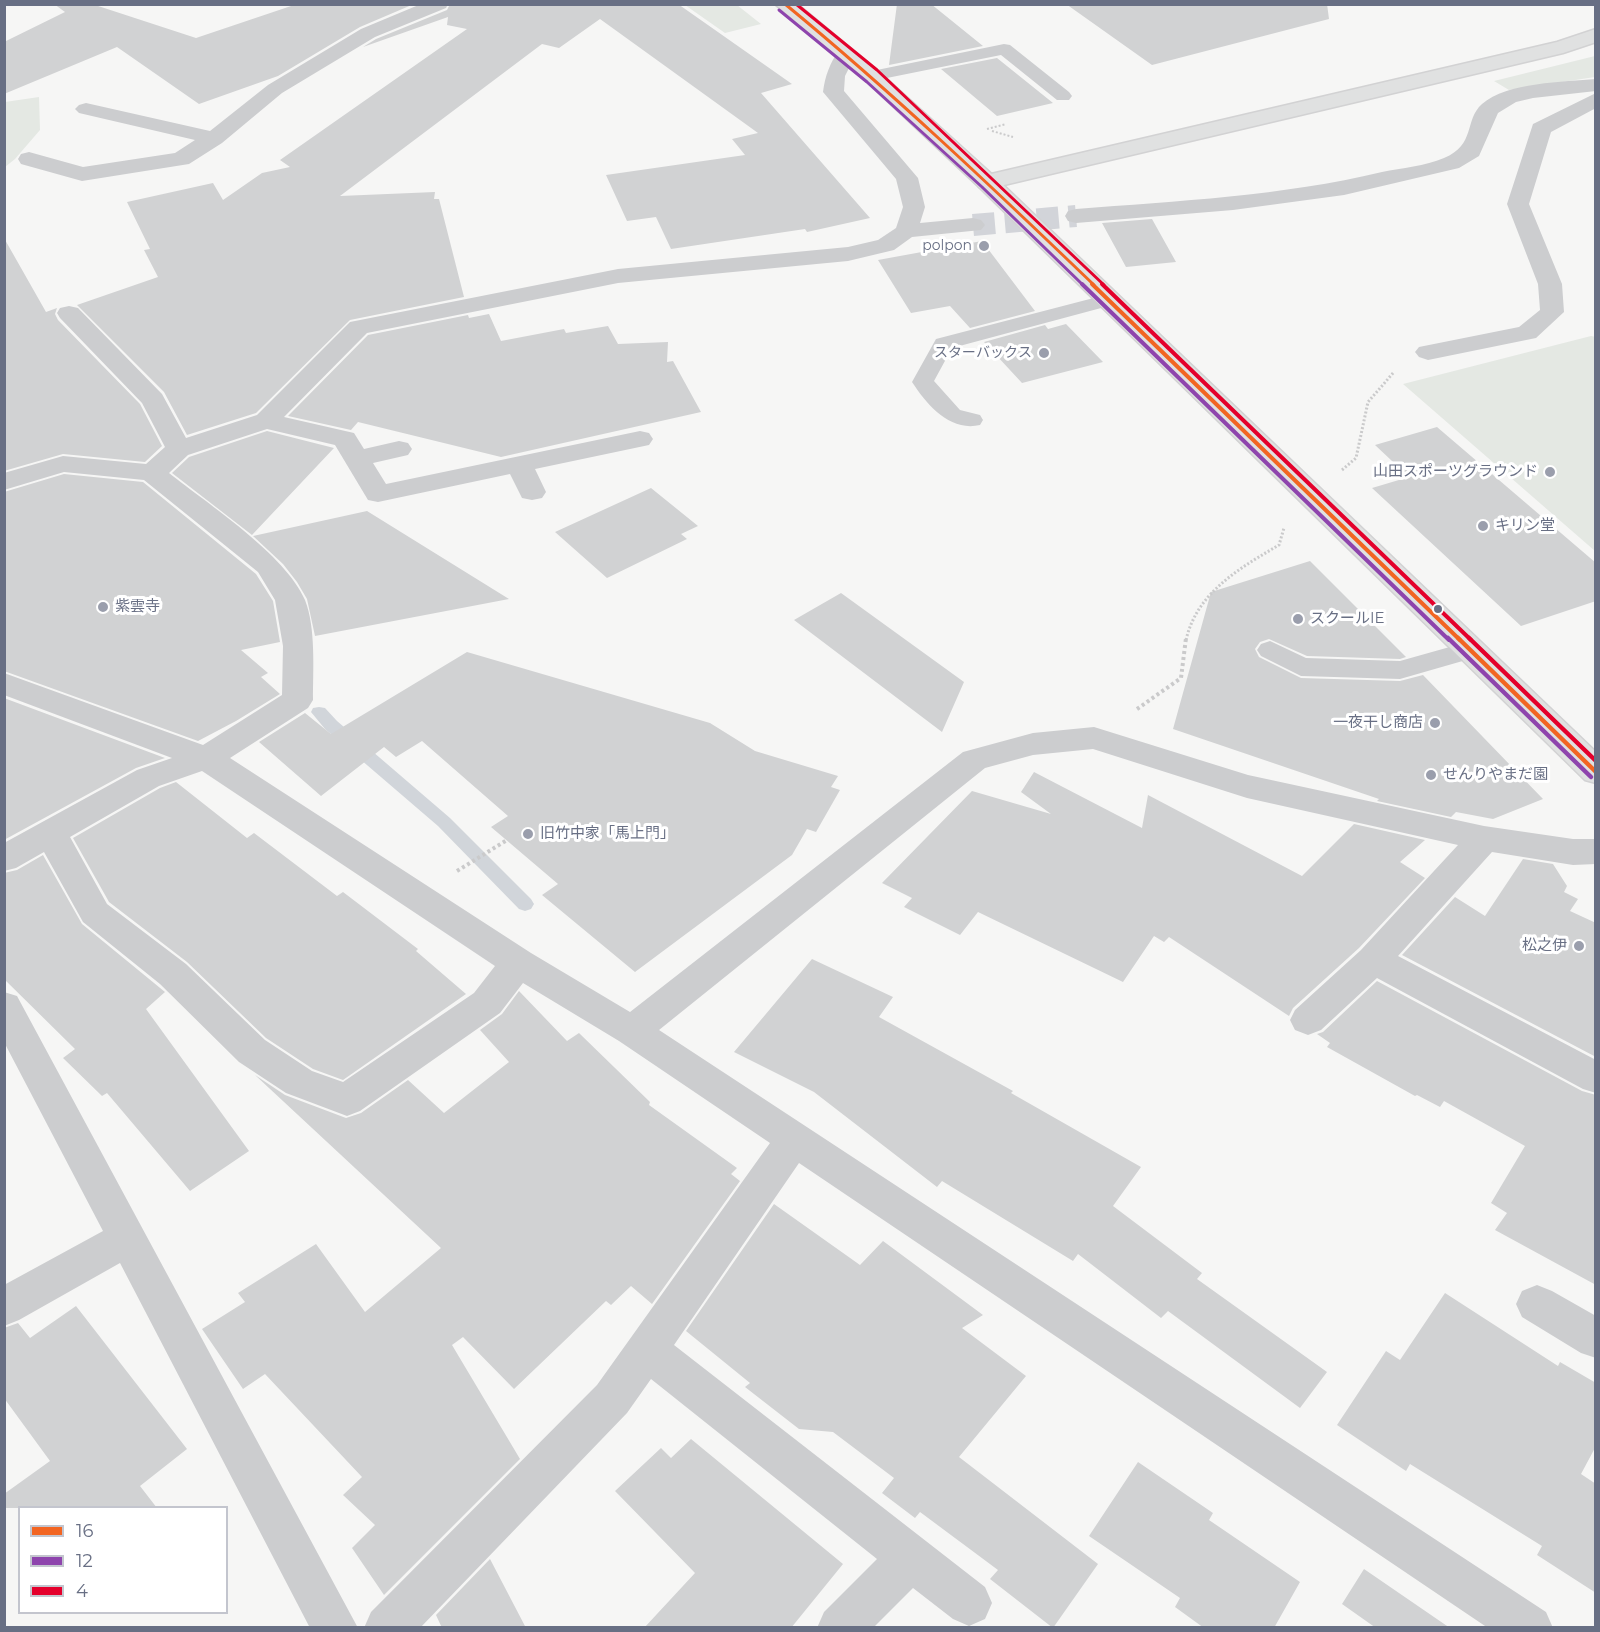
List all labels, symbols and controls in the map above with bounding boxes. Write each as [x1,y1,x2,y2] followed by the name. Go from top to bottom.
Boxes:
[922,238,972,254] place label: polpon
[977,239,991,253] marker: polpon
[934,345,1032,361] place label: スターバックス
[1037,346,1051,360] marker: スターバックス
[1373,463,1538,481] place label: 山田スポーツグラウンド
[1543,465,1557,479] marker: 山田スポーツグラウンド
[1495,517,1555,535] place label: キリン堂
[1476,519,1490,533] marker: キリン堂
[115,598,160,616] place label: 紫雲寺
[96,600,110,614] marker: 紫雲寺
[1432,603,1444,615] unlabelled marker
[1310,610,1385,628] place label: スクールIE
[1291,612,1305,626] marker: スクールIE
[1333,714,1423,732] place label: 一夜干し商店
[1428,716,1442,730] marker: 一夜干し商店
[1443,766,1548,784] place label: せんりやまだ園
[1424,768,1438,782] marker: せんりやまだ園
[540,825,675,843] place label: 旧竹中家「馬上門」
[521,827,535,841] marker: 旧竹中家「馬上門」
[1522,937,1567,955] place label: 松之伊
[1572,939,1586,953] marker: 松之伊
[18,1506,228,1614] legend
[76,1520,93,1542] text: 16
[76,1550,93,1572] text: 12
[76,1580,88,1602] text: 4

